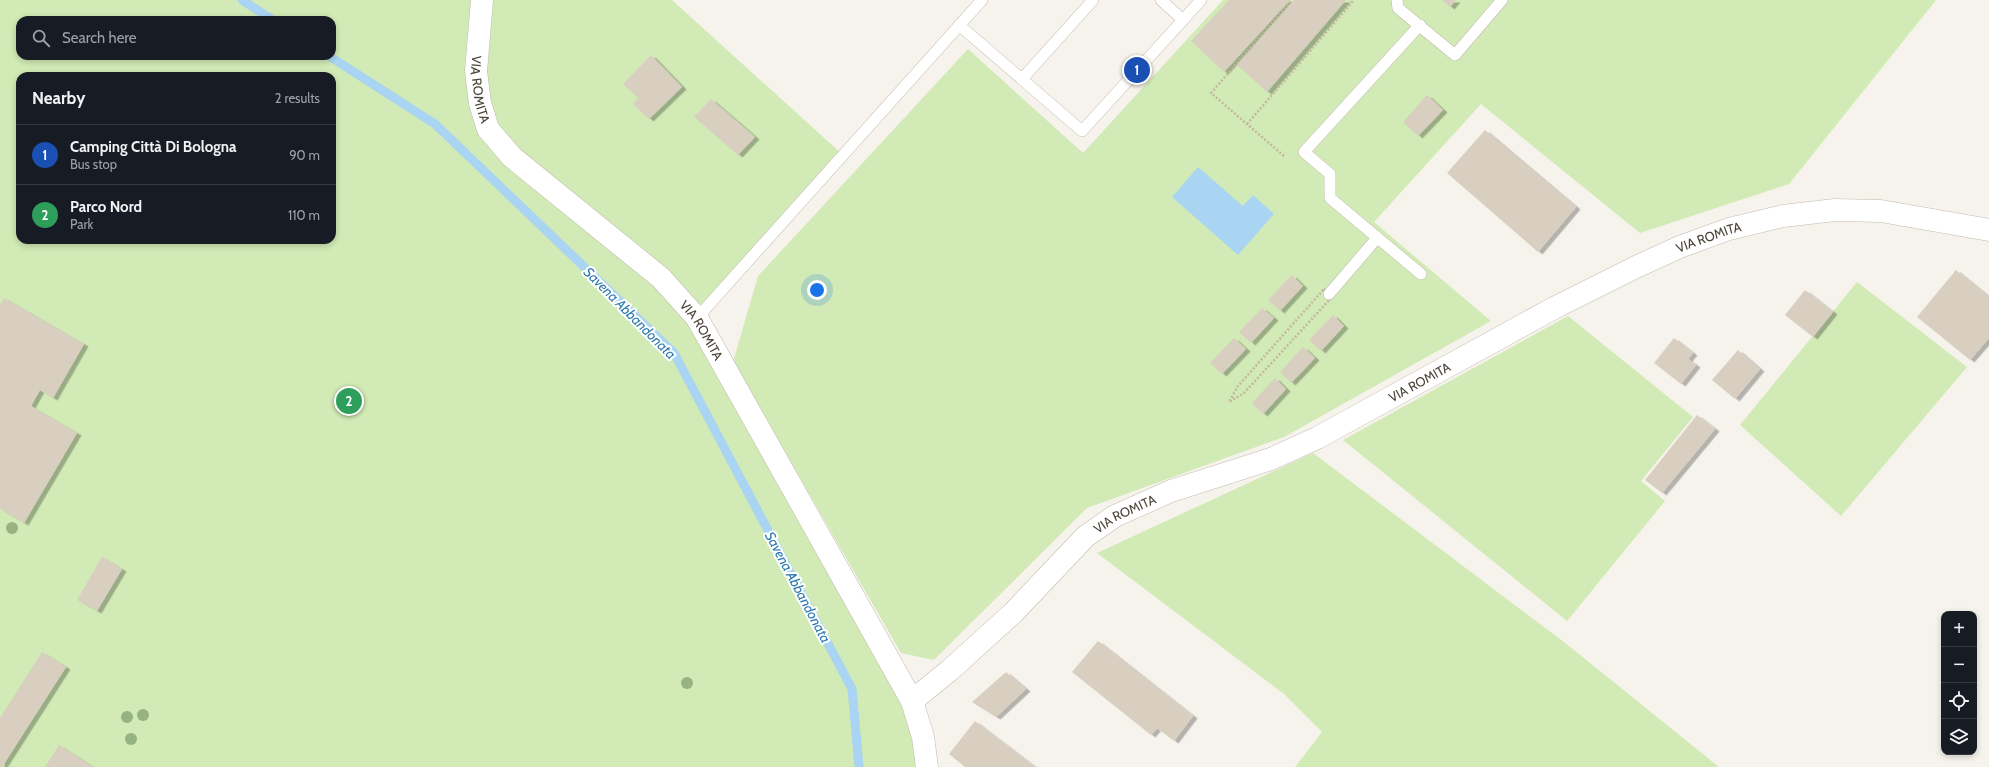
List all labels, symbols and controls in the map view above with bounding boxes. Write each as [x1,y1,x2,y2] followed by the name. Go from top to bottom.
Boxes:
[16,16,336,60] search box
[30,27,52,49] icon: search
[62,29,137,47] text: Search here
[468,55,494,125] street label: VIA ROMITA
[1124,55,1150,85] pin: 1
[32,88,85,108] text: Nearby
[275,90,320,106] text: 2 results
[70,138,237,156] text: Camping Città Di Bologna
[43,147,47,163] text: 1
[289,147,320,163] text: 90 m
[70,156,117,172] text: Bus stop
[70,198,142,216] text: Parco Nord
[42,207,48,223] text: 2
[288,207,320,223] text: 110 m
[70,216,93,232] text: Park
[1673,218,1743,256] street label: VIA ROMITA
[580,263,680,363] water label: Savena Abbandonata
[807,280,827,300] your location
[677,297,727,363] street label: VIA ROMITA
[1386,358,1453,405] street label: VIA ROMITA
[336,386,362,416] pin: 2
[1090,491,1158,536] street label: VIA ROMITA
[761,528,835,646] water label: Savena Abbandonata
[1941,611,1977,755] map controls
[1941,611,1977,647] button: +
[1941,647,1977,683] button: −
[1941,683,1977,719] button: locate
[1941,719,1977,755] button: layers

